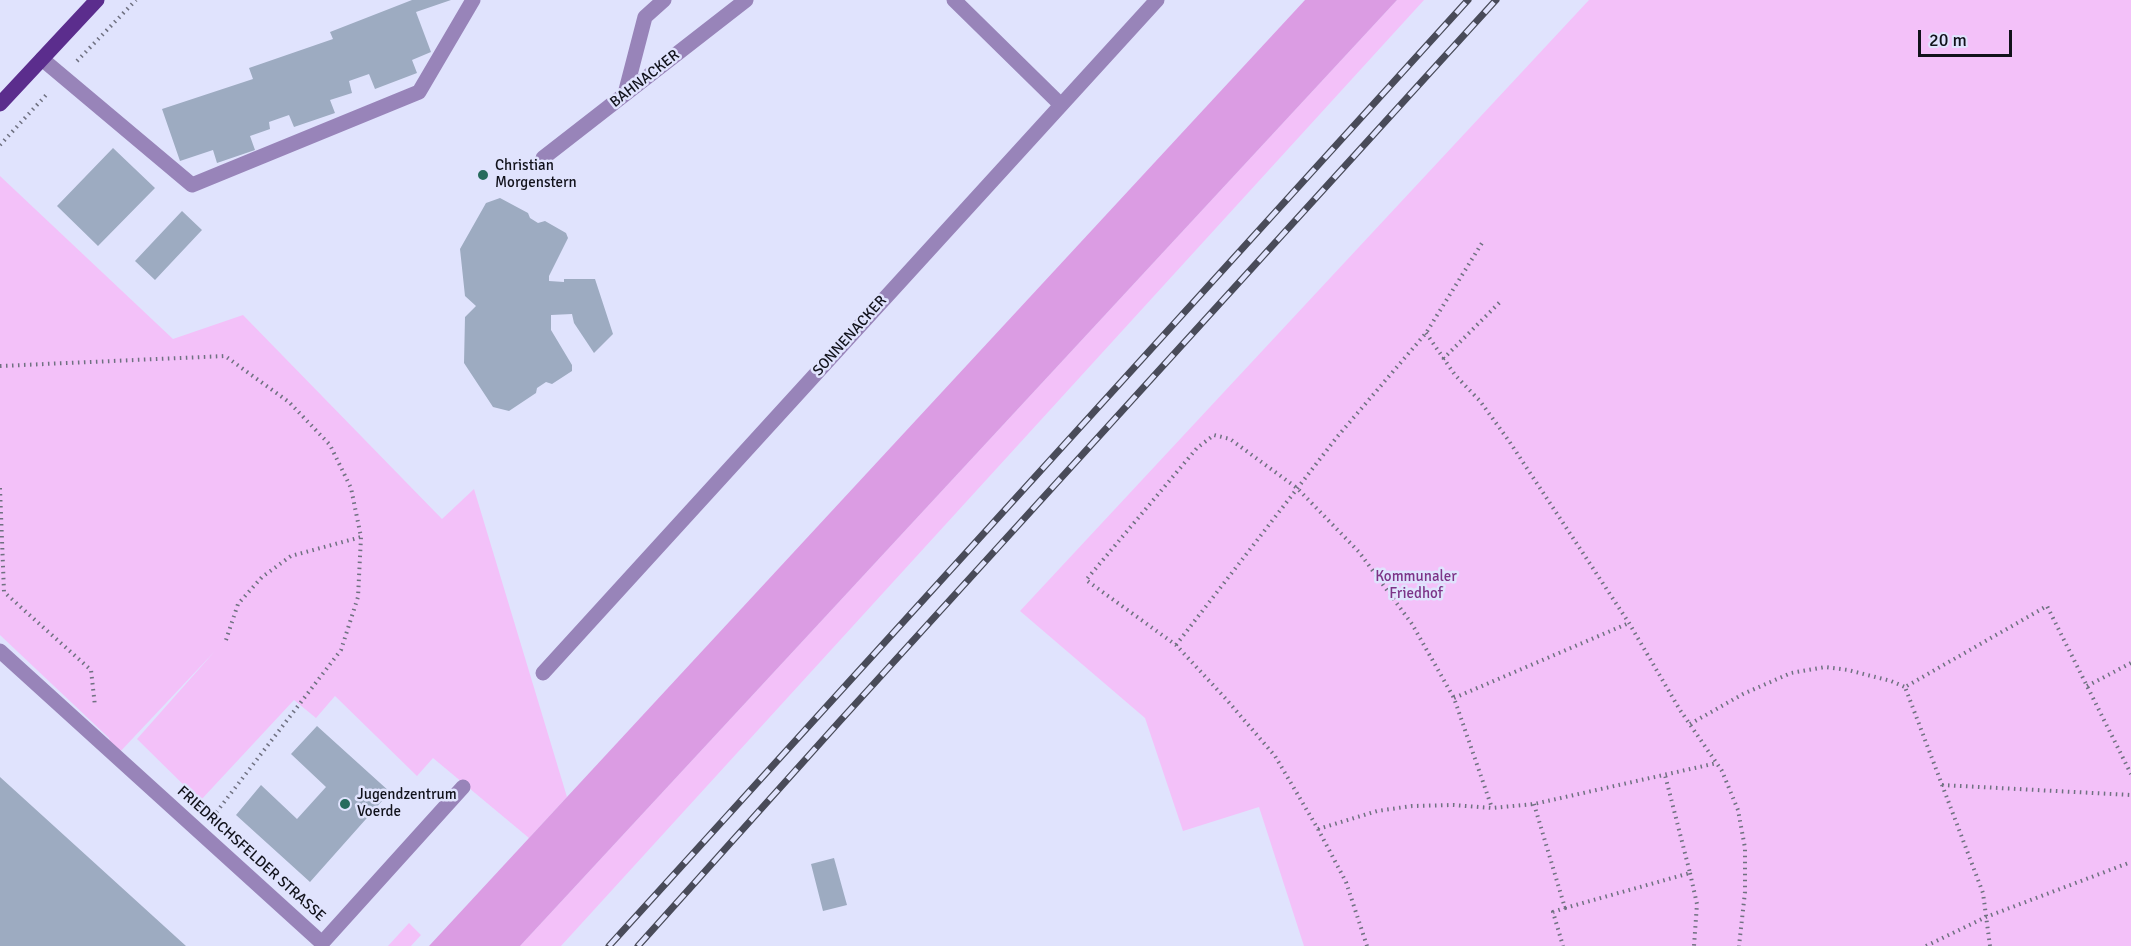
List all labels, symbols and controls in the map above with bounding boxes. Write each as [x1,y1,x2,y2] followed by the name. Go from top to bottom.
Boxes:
[1921,18,2016,56] scale bar
[1929,29,1967,51] text: 20 m
[607,46,683,112] street label: BAHNACKER
[495,157,577,192] place label: Christian Morgenstern
[476,168,490,182] marker: Christian Morgenstern
[809,292,891,380] street label: SONNENACKER
[1375,568,1457,603] park label: Kommunaler Friedhof
[173,783,329,925] street label: FRIEDRICHSFELDER STRASSE
[357,786,457,821] place label: Jugendzentrum Voerde
[338,797,352,811] marker: Jugendzentrum Voerde

